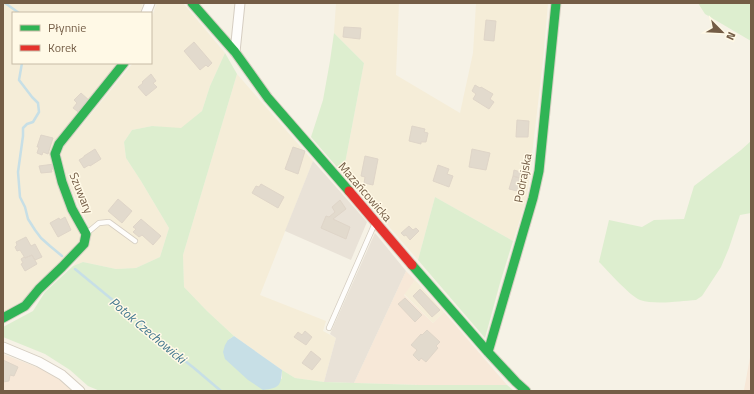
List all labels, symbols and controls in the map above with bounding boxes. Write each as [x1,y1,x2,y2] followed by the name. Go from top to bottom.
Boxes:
[12,12,152,64] legend
[702,12,742,52] north arrow
[48,18,86,37] text: Płynnie
[722,29,740,43] text: N
[48,38,77,57] text: Korek
[508,152,537,204] street label: Podrajska
[334,157,397,226] street label: Mazańcowicka
[65,169,98,217] street label: Szuwary
[105,292,192,369] water label: Potok Czechowicki

